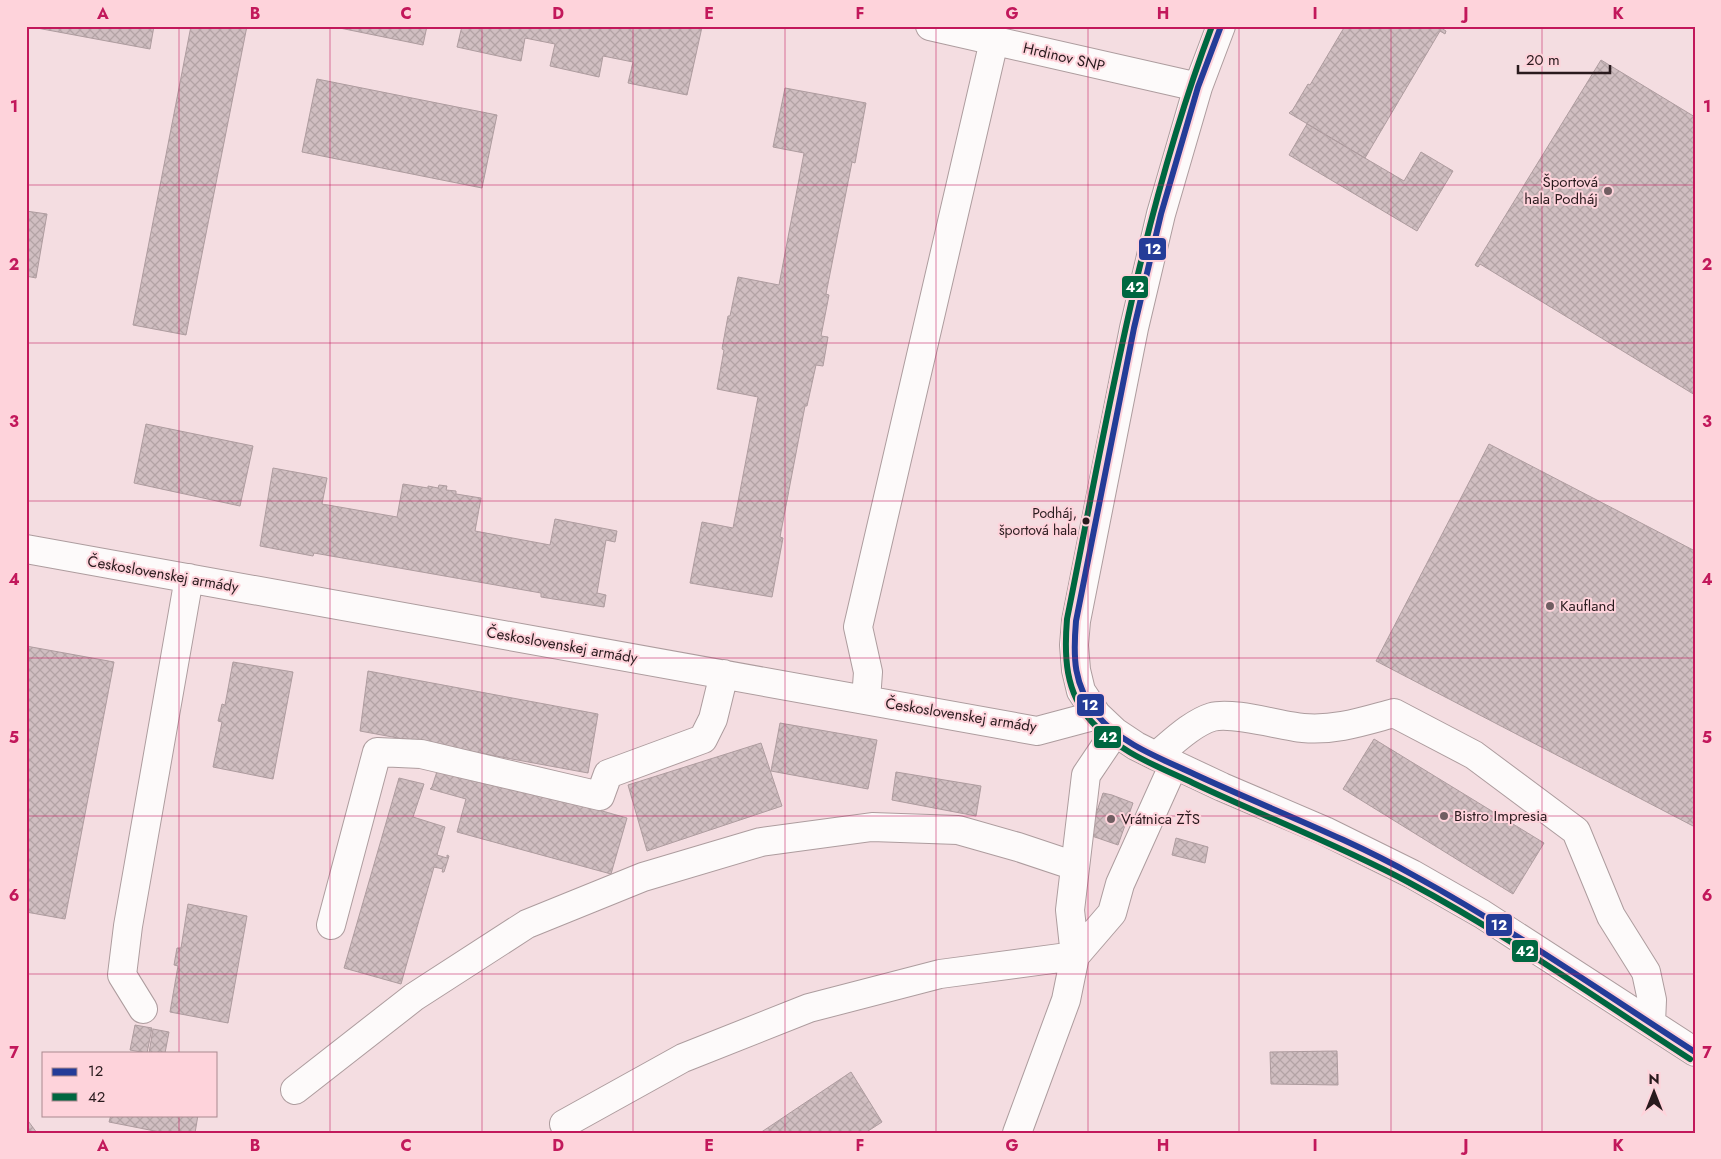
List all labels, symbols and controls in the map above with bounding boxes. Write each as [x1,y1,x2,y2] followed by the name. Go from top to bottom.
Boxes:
[96,2,109,25] text: A
[250,2,260,25] text: B
[400,2,412,25] text: C
[552,2,564,25] text: D
[704,2,714,25] text: E
[856,2,864,25] text: F
[1005,2,1019,25] text: G
[1157,2,1169,25] text: H
[1312,2,1318,25] text: I
[1460,2,1469,25] text: J
[1612,2,1624,25] text: K
[1021,37,1107,77] street label: Hrdinov SNP
[1518,42,1611,74] scale bar
[1526,49,1560,71] text: 20 m
[10,95,18,118] text: 1
[1703,95,1711,118] text: 1
[1524,171,1598,210] place label: Športová hala Podháj
[1602,185,1614,197] marker: Športová hala Podháj
[1138,237,1167,261] line badge: 12
[1145,239,1161,259] text: 12
[9,253,19,276] text: 2
[1702,253,1712,276] text: 2
[1121,275,1149,299] line badge: 42
[1126,277,1144,297] text: 42
[9,410,19,433] text: 3
[1702,410,1712,433] text: 3
[999,503,1077,540] place label: Podháj, športová hala
[1081,516,1091,526] marker: Podháj, športová hala
[86,550,241,598] street label: Československej armády
[8,568,20,591] text: 4
[1701,568,1713,591] text: 4
[1560,595,1615,617] place label: Kaufland
[1544,600,1556,612] marker: Kaufland
[485,621,640,669] street label: Československej armády
[884,692,1039,738] street label: Československej armády
[1076,693,1105,717] line badge: 12
[1082,695,1098,715] text: 12
[1093,725,1122,749] line badge: 42
[9,726,19,749] text: 5
[1702,726,1712,749] text: 5
[1099,727,1117,747] text: 42
[1454,805,1547,827] place label: Bistro Impresia
[1121,808,1200,830] place label: Vrátnica ZŤS
[1438,810,1450,822] marker: Bistro Impresia
[1105,813,1117,825] marker: Vrátnica ZŤS
[9,884,19,907] text: 6
[1702,884,1712,907] text: 6
[1485,913,1513,937] line badge: 12
[1491,915,1507,935] text: 12
[1511,939,1539,963] line badge: 42
[1516,941,1534,961] text: 42
[9,1041,19,1064] text: 7
[1702,1041,1712,1064] text: 7
[42,1052,218,1116] legend
[88,1060,103,1082] text: 12
[1628,1066,1678,1116] north arrow
[1648,1069,1660,1089] text: N
[88,1086,105,1108] text: 42
[96,1134,109,1157] text: A
[250,1134,260,1157] text: B
[400,1134,412,1157] text: C
[552,1134,564,1157] text: D
[704,1134,714,1157] text: E
[856,1134,864,1157] text: F
[1005,1134,1019,1157] text: G
[1157,1134,1169,1157] text: H
[1312,1134,1318,1157] text: I
[1460,1134,1469,1157] text: J
[1612,1134,1624,1157] text: K

